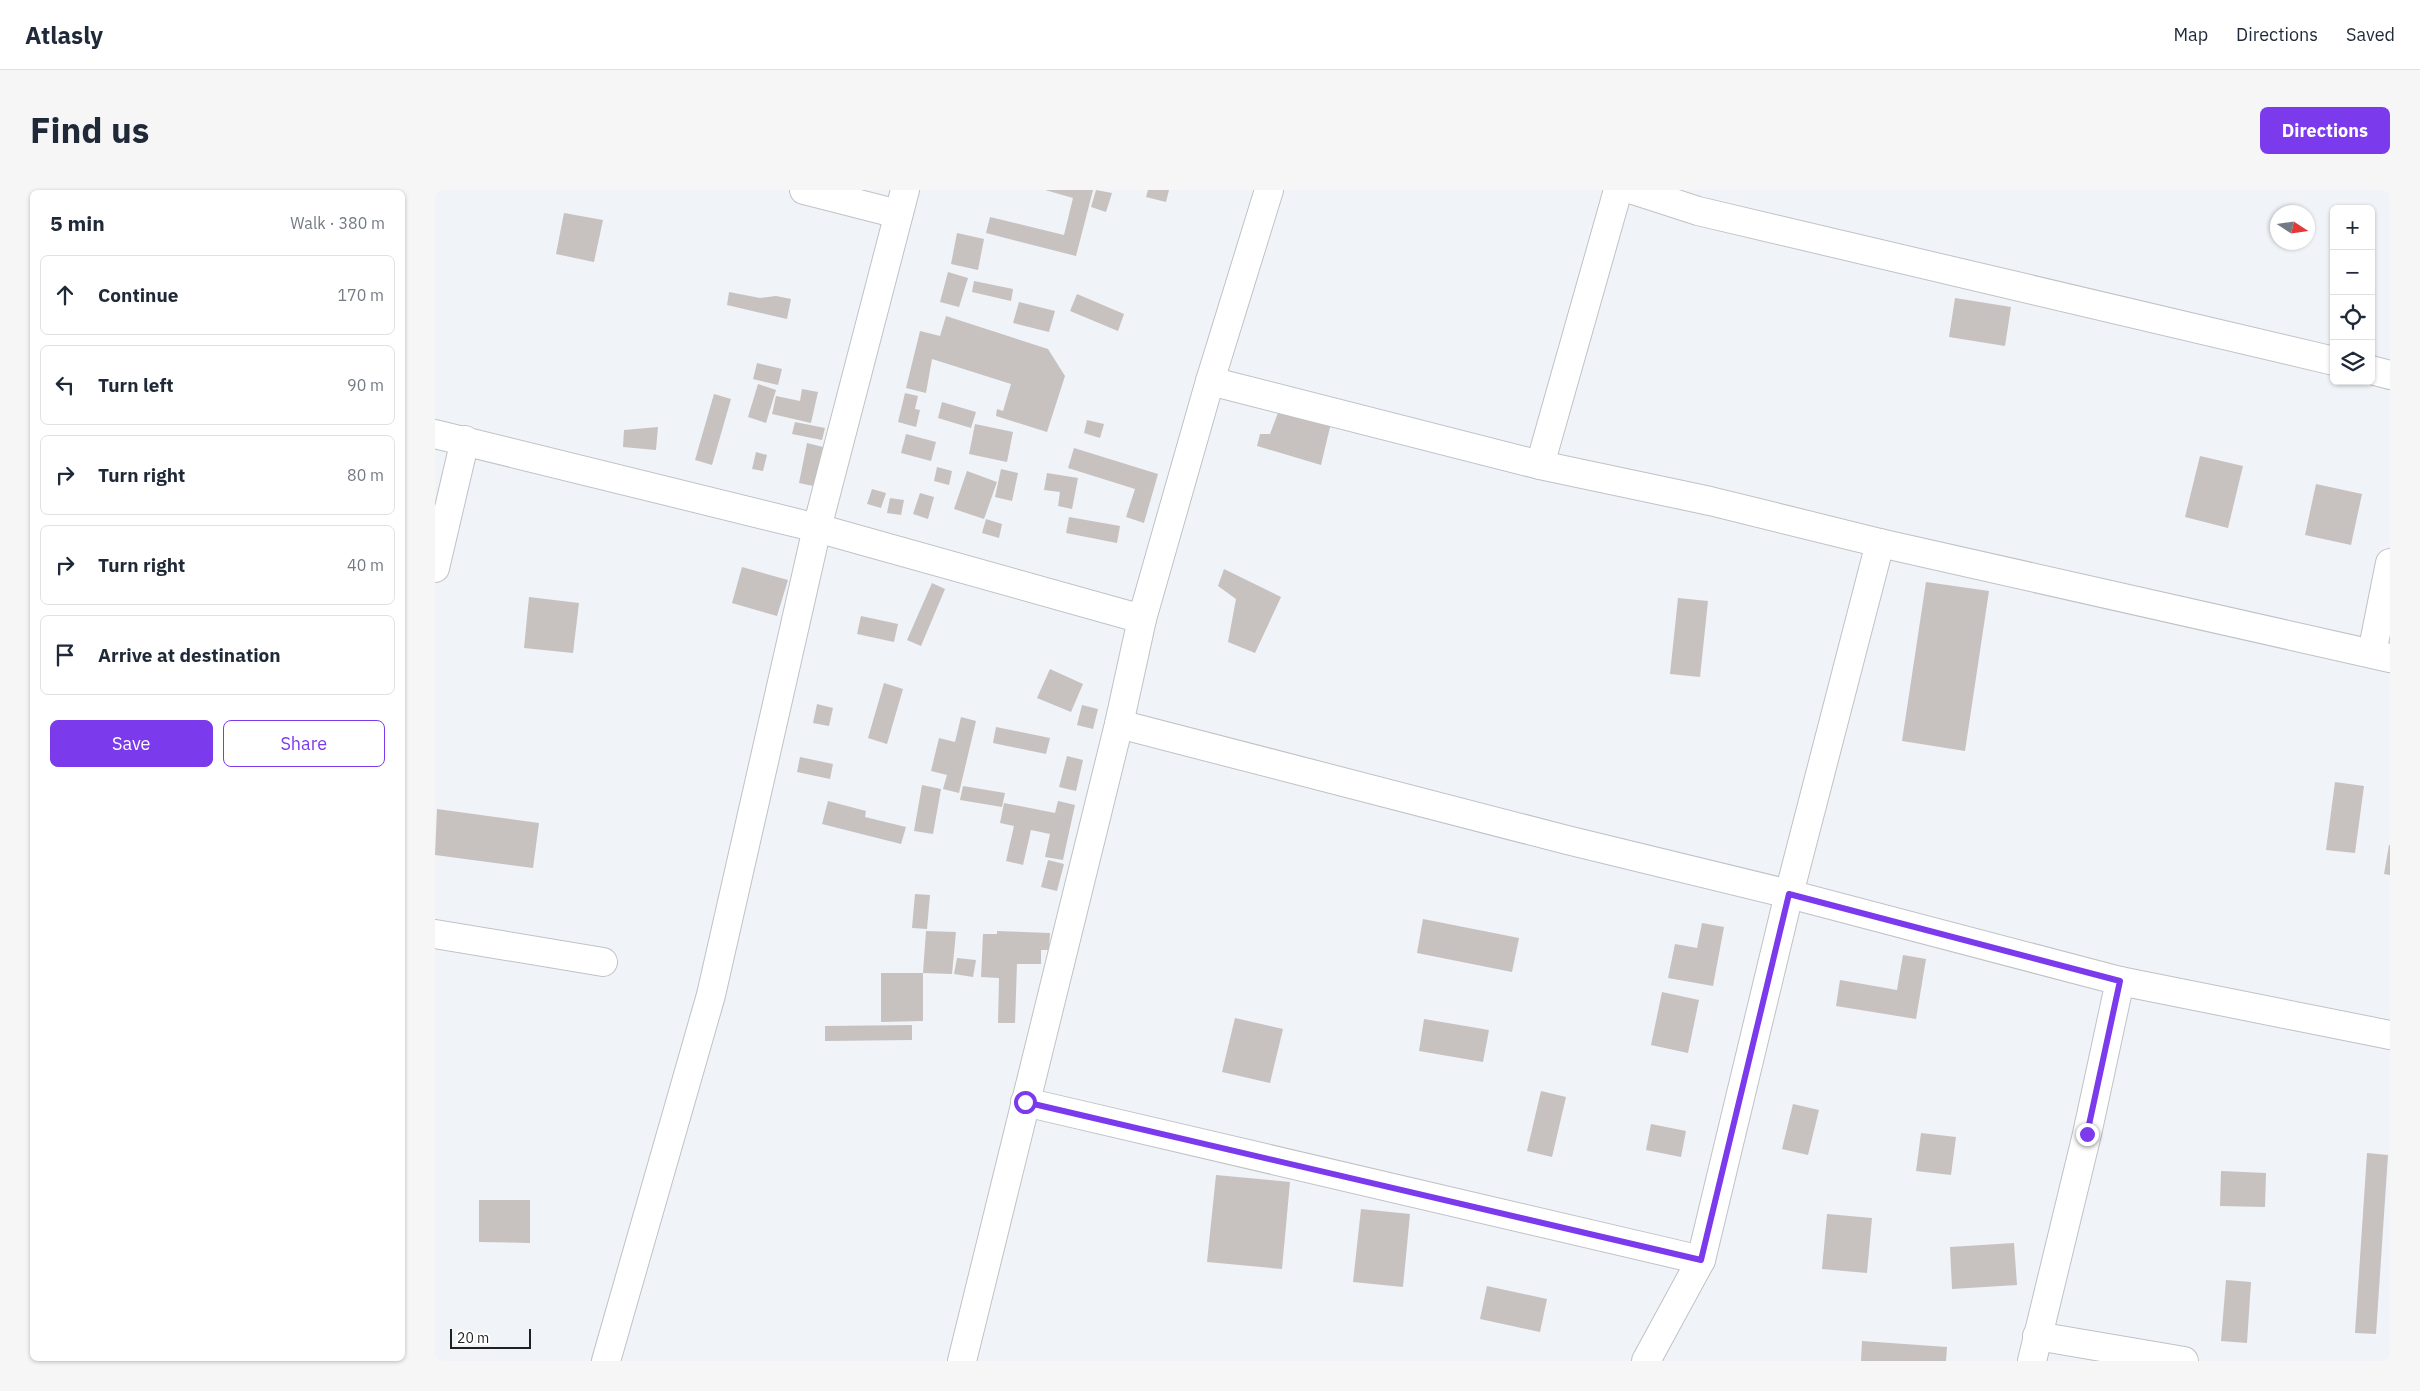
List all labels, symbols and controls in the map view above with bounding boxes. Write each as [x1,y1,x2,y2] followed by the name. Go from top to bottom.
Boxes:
[25,19,103,51] text: Atlasly
[2173,23,2208,46] text: Map
[2236,23,2318,46] text: Directions
[2346,23,2395,46] text: Saved
[30,107,149,153] text: Find us
[2260,107,2390,154] button: Directions
[2270,205,2315,250] north arrow
[2330,205,2375,385] map controls
[2330,205,2375,250] button: +
[50,209,105,237] text: 5 min
[290,213,385,233] text: Walk · 380 m
[2330,250,2375,295] button: −
[51,281,79,309] icon: ahead
[98,283,178,307] text: Continue
[337,285,384,305] text: 170 m
[2330,295,2375,340] button: locate
[2330,340,2375,385] button: layers
[51,371,79,399] icon: left
[98,373,174,397] text: Turn left
[347,375,384,395] text: 90 m
[51,461,79,489] icon: right
[98,463,185,487] text: Turn right
[347,465,384,485] text: 80 m
[51,551,79,579] icon: right
[98,553,185,577] text: Turn right
[347,555,384,575] text: 40 m
[51,641,79,669] icon: arrive
[98,643,281,667] text: Arrive at destination
[50,720,213,767] button: Save
[223,720,385,767] button: Share
[1014,1091,1037,1114] route start
[2076,1123,2099,1146] route end
[450,1326,531,1349] scale bar
[457,1329,489,1347] text: 20 m

